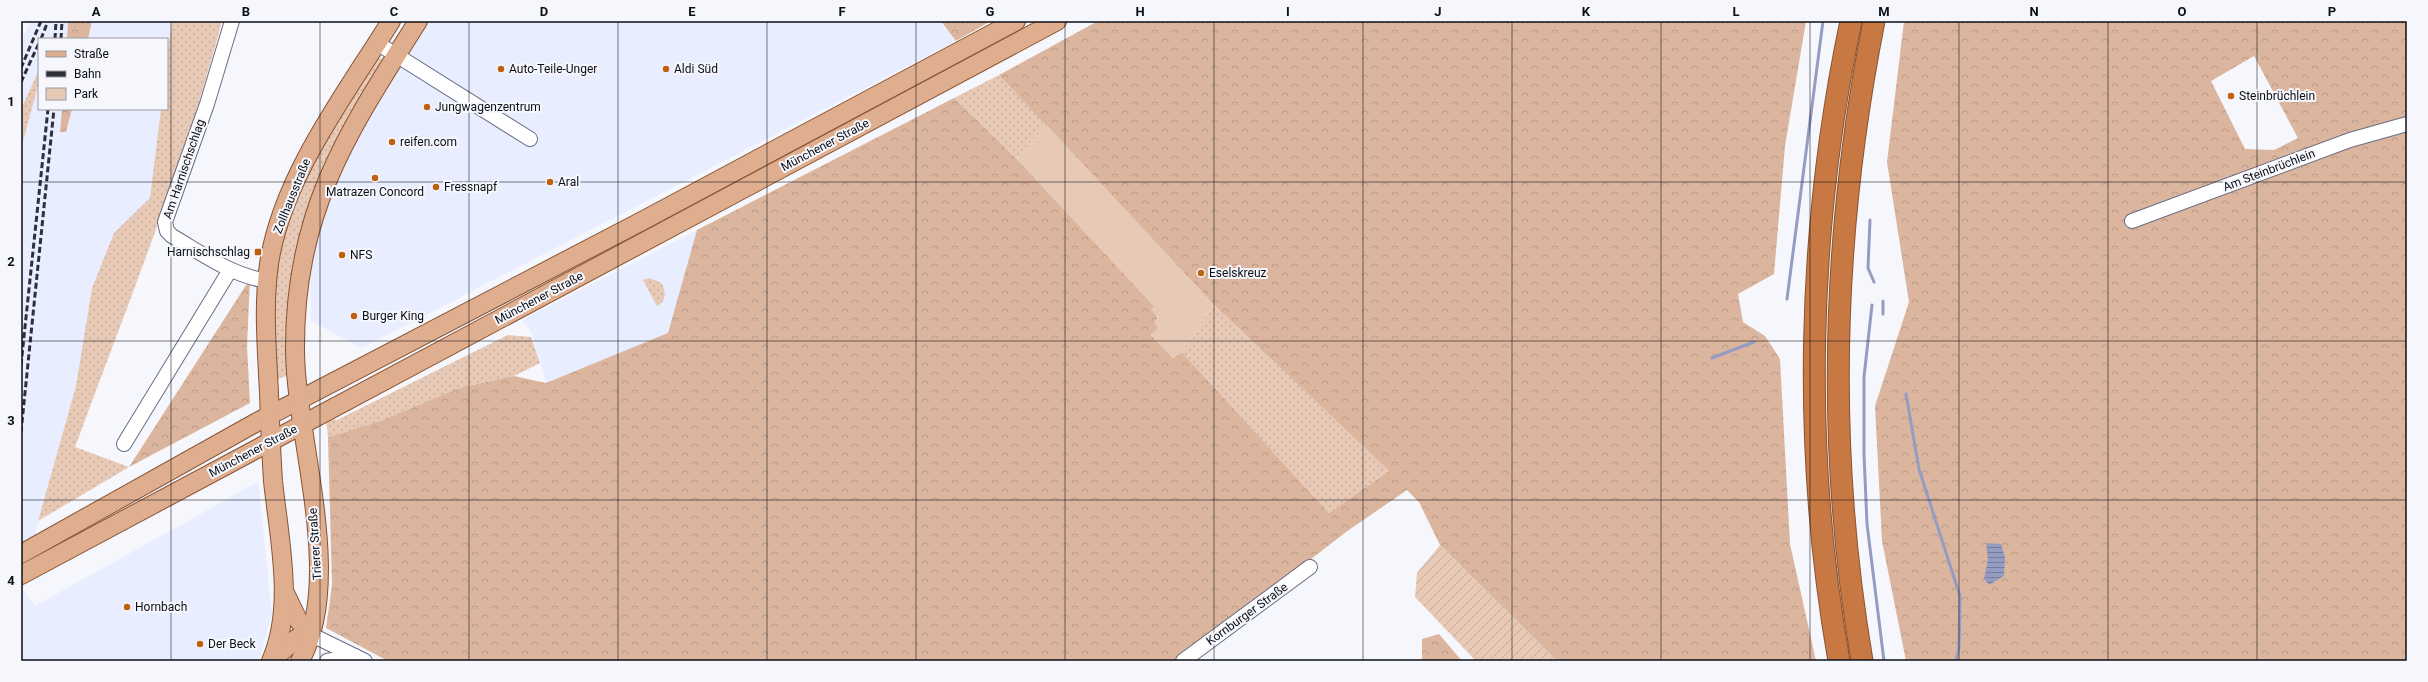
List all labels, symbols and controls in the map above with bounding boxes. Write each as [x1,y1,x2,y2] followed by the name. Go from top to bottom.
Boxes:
[92,4,101,19] text: A
[242,4,250,19] text: B
[390,4,399,19] text: C
[540,4,548,19] text: D
[688,4,696,19] text: E
[838,4,846,19] text: F
[986,4,995,19] text: G
[1135,4,1145,19] text: H
[1286,4,1290,19] text: I
[1434,4,1442,19] text: J
[1582,4,1591,19] text: K
[1732,4,1740,19] text: L
[1878,4,1890,19] text: M
[2029,4,2039,19] text: N
[2178,4,2187,19] text: O
[2328,4,2336,19] text: P
[38,38,168,110] legend
[74,47,109,61] text: Straße
[509,62,597,76] place label: Auto-Teile-Unger
[674,62,718,76] place label: Aldi Süd
[496,64,506,74] marker: Auto-Teile-Unger
[661,64,671,74] marker: Aldi Süd
[74,67,101,81] text: Bahn
[74,87,99,101] text: Park
[2239,89,2315,103] place label: Steinbrüchlein
[2226,91,2236,101] marker: Steinbrüchlein
[7,94,15,109] text: 1
[435,100,541,114] place label: Jungwagenzentrum
[422,102,432,112] marker: Jungwagenzentrum
[778,116,872,174] street label: Münchener Straße
[160,117,208,221] street label: Am Harnischschlag
[400,135,457,149] place label: reifen.com
[387,137,397,147] marker: reifen.com
[2221,146,2317,194] street label: Am Steinbrüchlein
[271,156,313,236] street label: Zollhausstraße
[370,173,380,183] marker: Matrazen Concord
[558,175,579,189] place label: Aral
[545,177,555,187] marker: Aral
[444,180,498,194] place label: Fressnapf
[431,182,441,192] marker: Fressnapf
[326,185,424,199] place label: Matrazen Concord
[167,245,250,259] place label: Harnischschlag
[253,247,263,257] marker: Harnischschlag
[350,248,372,262] place label: NFS
[337,250,347,260] marker: NFS
[7,254,15,269] text: 2
[1209,266,1267,280] place label: Eselskreuz
[1196,268,1206,278] marker: Eselskreuz
[492,269,586,327] street label: Münchener Straße
[362,309,424,323] place label: Burger King
[349,311,359,321] marker: Burger King
[7,413,15,428] text: 3
[206,422,300,480] street label: Münchener Straße
[305,507,325,581] street label: Trierer Straße
[7,573,15,588] text: 4
[1204,580,1290,648] street label: Kornburger Straße
[135,600,187,614] place label: Hornbach
[122,602,132,612] marker: Hornbach
[208,637,256,651] place label: Der Beck
[195,639,205,649] marker: Der Beck

